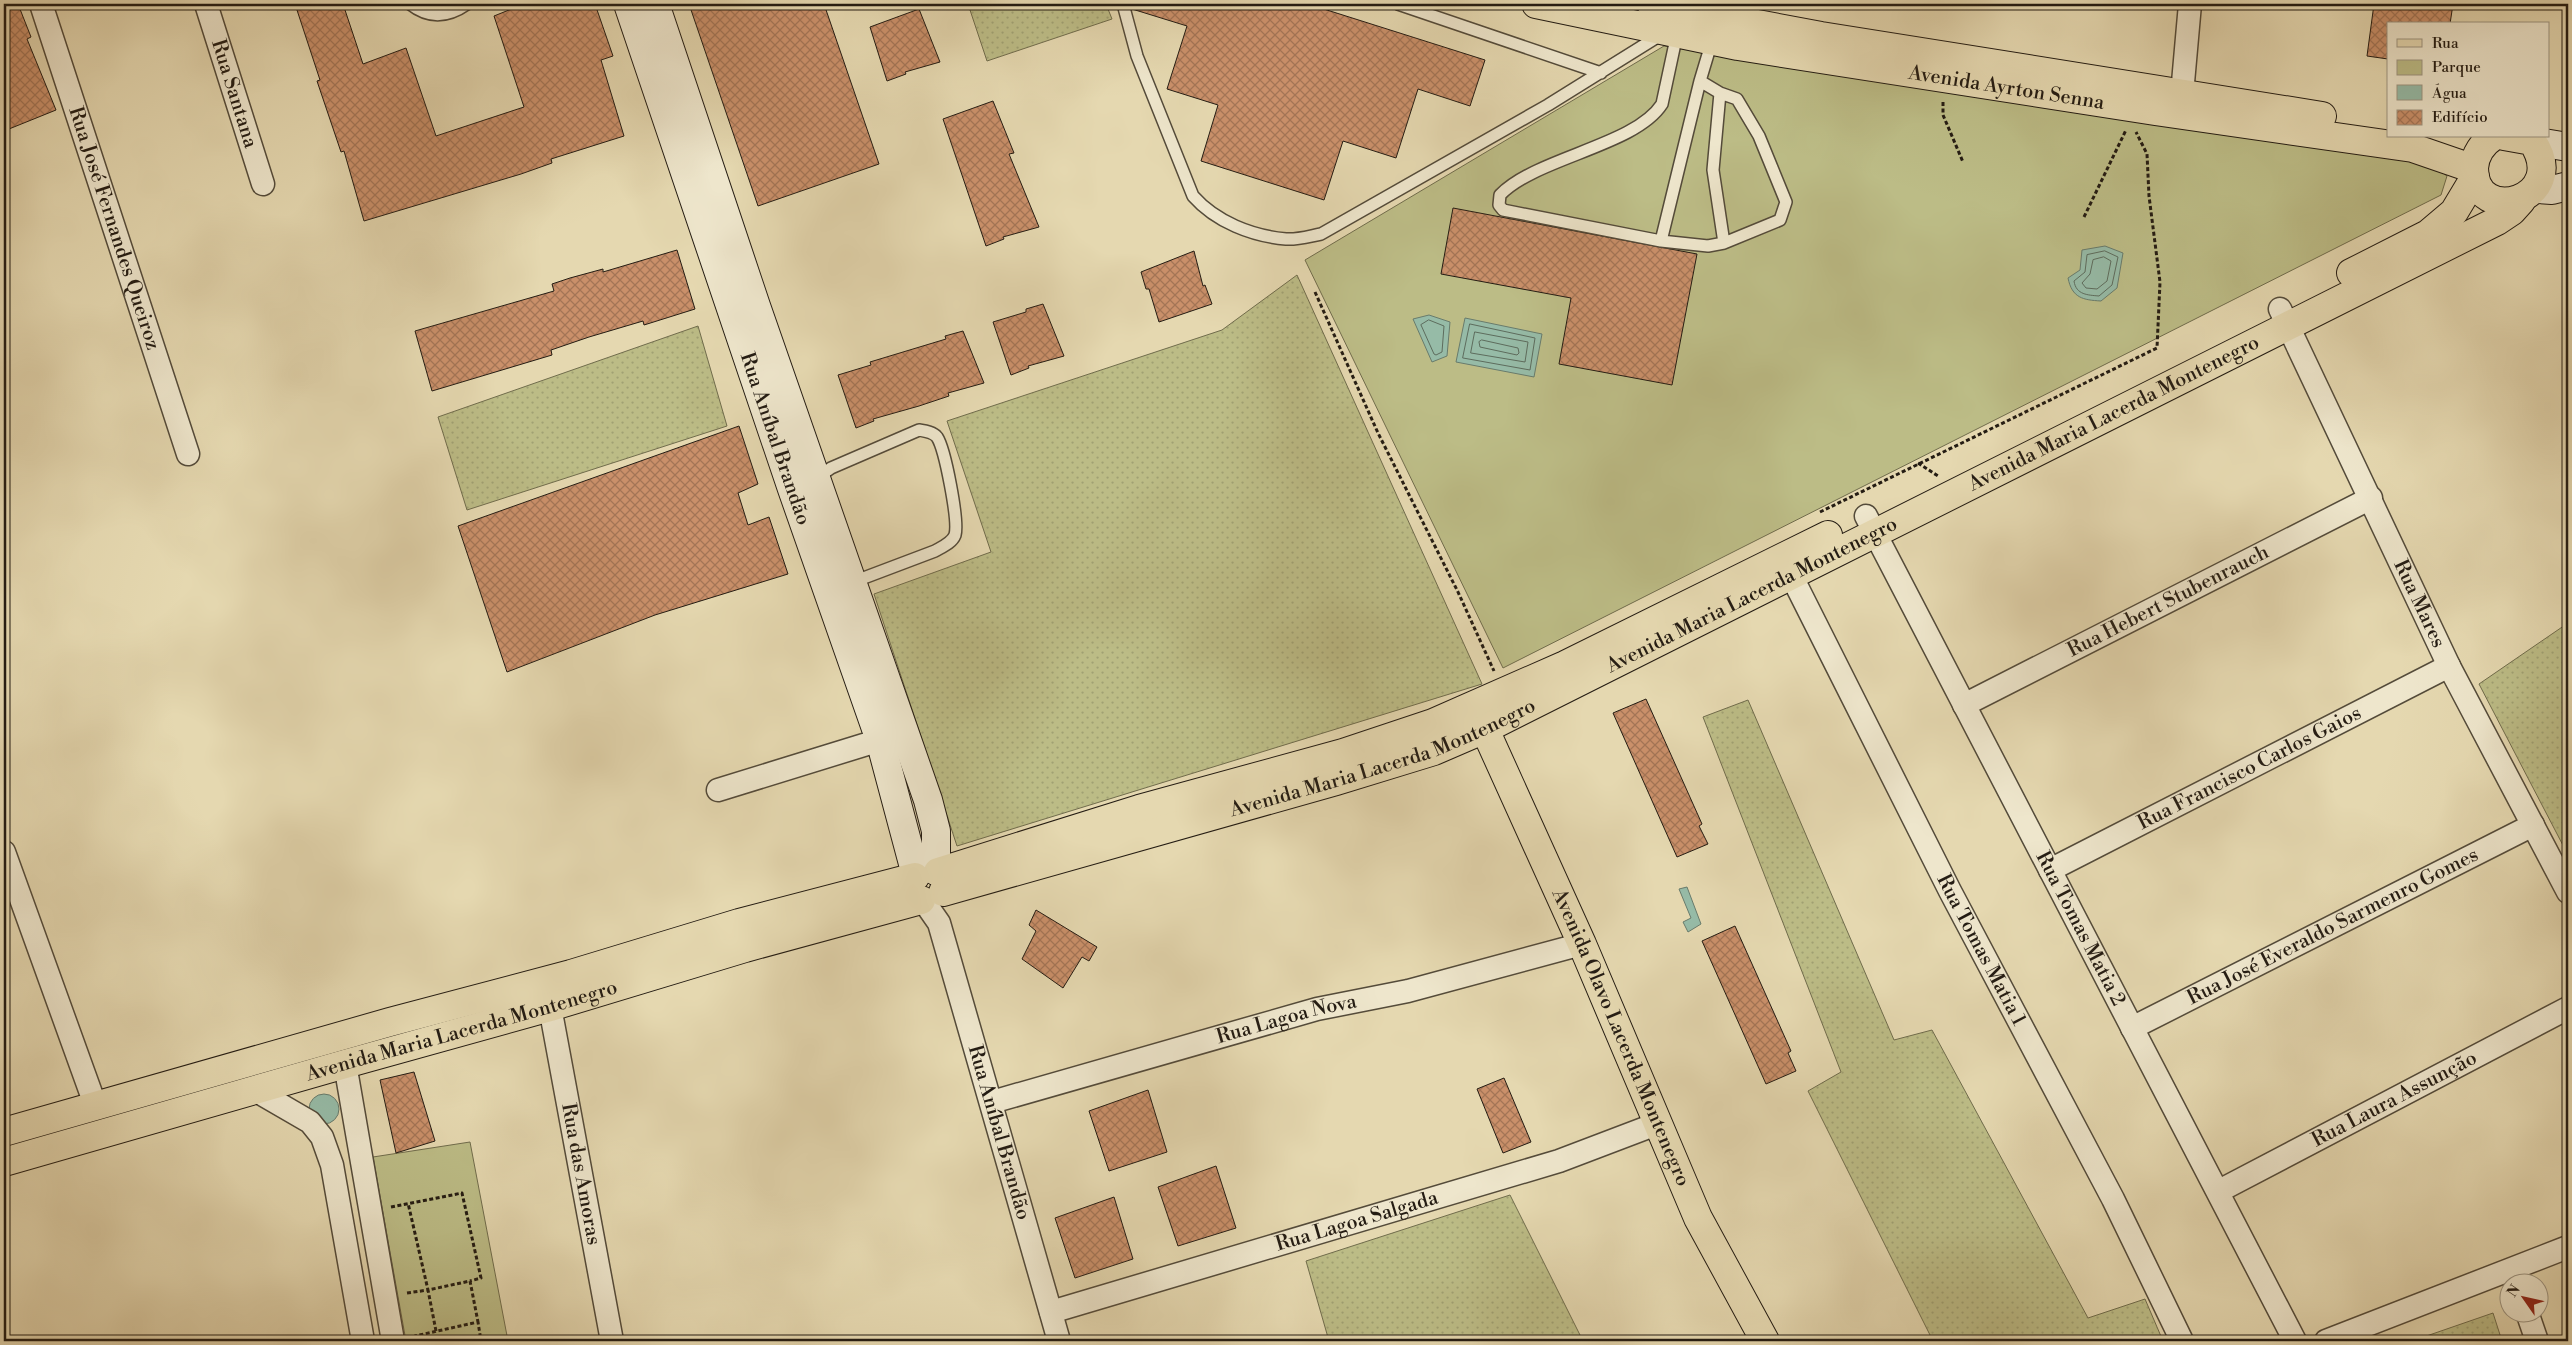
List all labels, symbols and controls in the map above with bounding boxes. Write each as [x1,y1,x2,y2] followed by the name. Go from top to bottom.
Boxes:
[2387,22,2550,138] legend
[2432,34,2459,53] text: Rua
[205,36,264,152] street label: Rua Santana
[2432,58,2481,77] text: Parque
[1906,60,2107,116] street label: Avenida Ayrton Senna
[2431,83,2467,103] text: Água
[63,103,166,353] street label: Rua José Fernandes Queiroz
[2432,108,2488,127] text: Edifício
[1963,330,2264,497] street label: Avenida Maria Lacerda Montenegro
[734,349,816,528] street label: Rua Aníbal Brandão
[1601,512,1902,679] street label: Avenida Maria Lacerda Montenegro
[2063,539,2273,663] street label: Rua Hebert Stubenrauch
[2388,556,2451,652] street label: Rua Mares
[1226,693,1540,823] street label: Avenida Maria Lacerda Montenegro
[2133,701,2365,836] street label: Rua Francisco Carlos Gaios
[2183,842,2482,1010] street label: Rua José Everaldo Sarmenro Gomes
[2030,847,2131,1010] street label: Rua Tomas Matia 2
[1931,870,2032,1030] street label: Rua Tomas Matia 1
[1546,884,1696,1190] street label: Avenida Olavo Lacerda Montenegro
[302,975,620,1087] street label: Avenida Maria Lacerda Montenegro
[1213,989,1360,1050] street label: Rua Lagoa Nova
[962,1042,1036,1223] street label: Rua Aníbal Brandão
[2307,1045,2481,1153] street label: Rua Laura Assunção
[556,1101,606,1247] street label: Rua das Amoras
[1273,1185,1442,1257] street label: Rua Lagoa Salgada
[2500,1272,2550,1322] north arrow
[2503,1282,2525,1301] text: N

